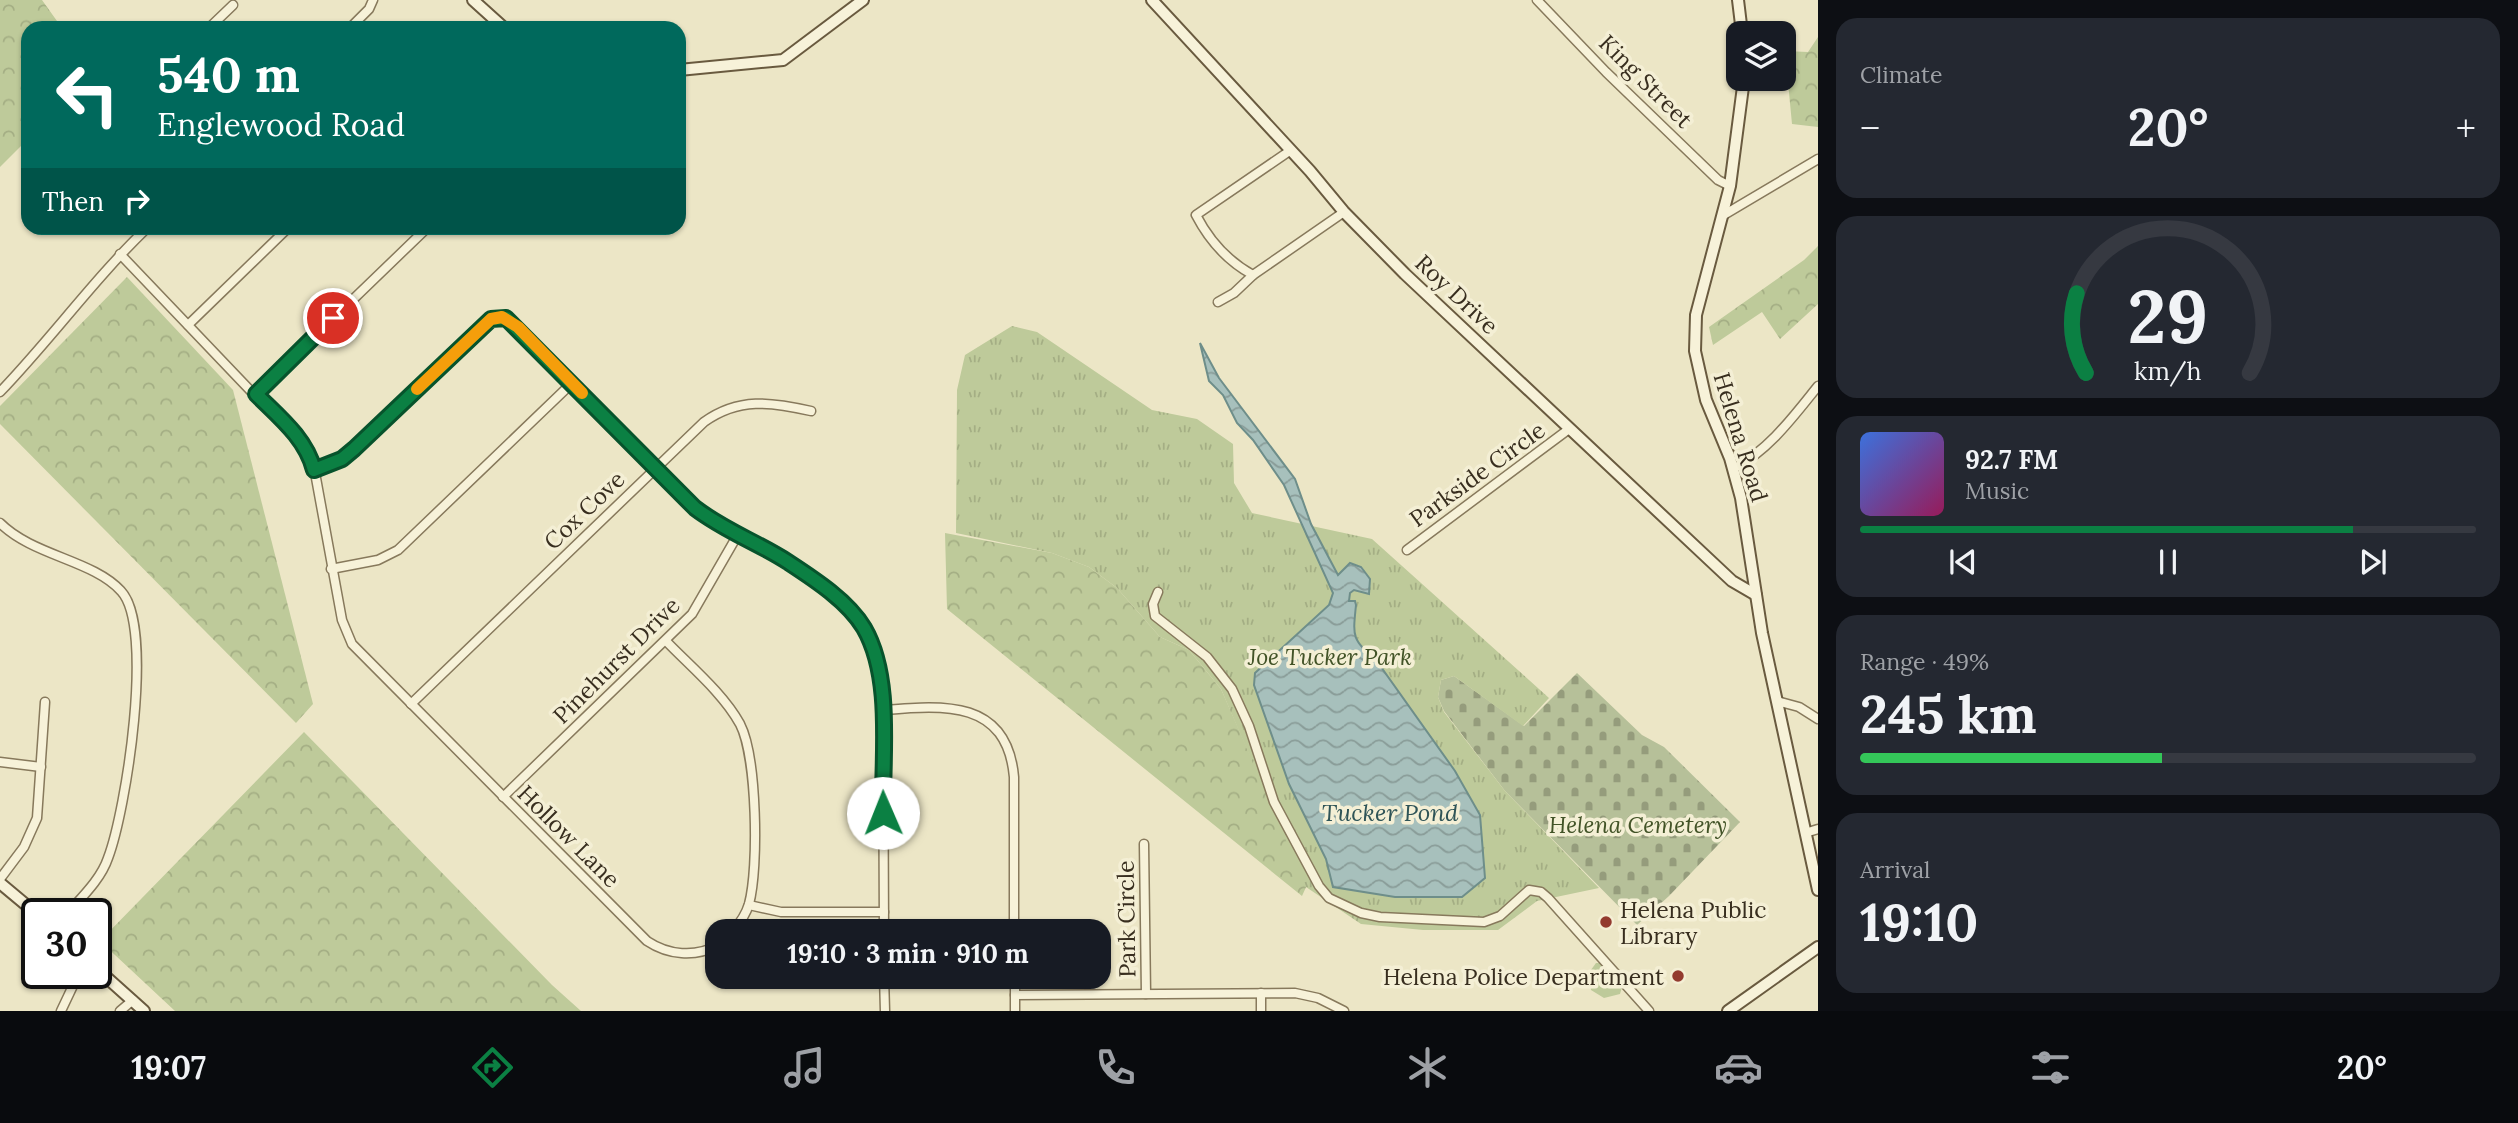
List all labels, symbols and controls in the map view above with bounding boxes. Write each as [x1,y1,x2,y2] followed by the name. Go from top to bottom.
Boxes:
[1726,21,1796,91] map controls
[1726,21,1796,91] button: layers
[1593,28,1699,134] street label: King Street
[157,43,300,105] text: 540 m
[42,49,133,140] icon: left
[1860,60,1942,89] text: Climate
[2128,94,2208,160] text: 20°
[157,104,405,145] text: Englewood Road
[1860,104,1880,152] text: −
[2456,104,2476,152] text: +
[118,182,156,220] icon: right
[42,185,104,218] text: Then
[1409,248,1505,340] street label: Roy Drive
[2128,271,2208,364] text: 29
[303,288,363,348] pin
[314,299,352,337] icon: arrive
[2134,355,2202,387] text: km/h
[1708,369,1775,505] street label: Helena Road
[1404,415,1550,533] street label: Parkside Circle
[1965,443,2058,476] text: 92.7 FM
[538,464,630,556] street label: Cox Cove
[1965,476,2029,505] text: Music
[1944,543,1982,581] icon: previous
[2149,543,2187,581] icon: pause
[2354,543,2392,581] icon: next
[547,591,685,729] street label: Pinehurst Drive
[1247,642,1412,671] park label: Joe Tucker Park
[1860,647,1989,676] text: Range · 49%
[1860,681,2037,747] text: 245 km
[846,776,920,850] position arrow
[512,779,626,893] street label: Hollow Lane
[1322,797,1459,828] water label: Tucker Pond
[1549,810,1727,839] park label: Helena Cemetery
[1860,855,1930,884] text: Arrival
[1110,860,1142,978] street label: Park Circle
[1860,889,1978,955] text: 19:10
[1620,895,1767,950] place label: Helena Public Library
[21,898,112,989] speed limit sign: 30
[1598,914,1614,930] marker: Helena Public Library
[787,937,1029,970] text: 19:10 · 3 min · 910 m
[1383,962,1664,991] place label: Helena Police Department
[1670,968,1686,984] marker: Helena Police Department
[468,1043,517,1092] icon: directions
[780,1043,829,1092] icon: music
[1091,1043,1140,1092] icon: phone
[1403,1043,1452,1092] icon: climate
[1714,1043,1763,1092] icon: car
[2026,1043,2075,1092] icon: filters
[131,1047,206,1088] text: 19:07
[2337,1047,2387,1088] text: 20°

